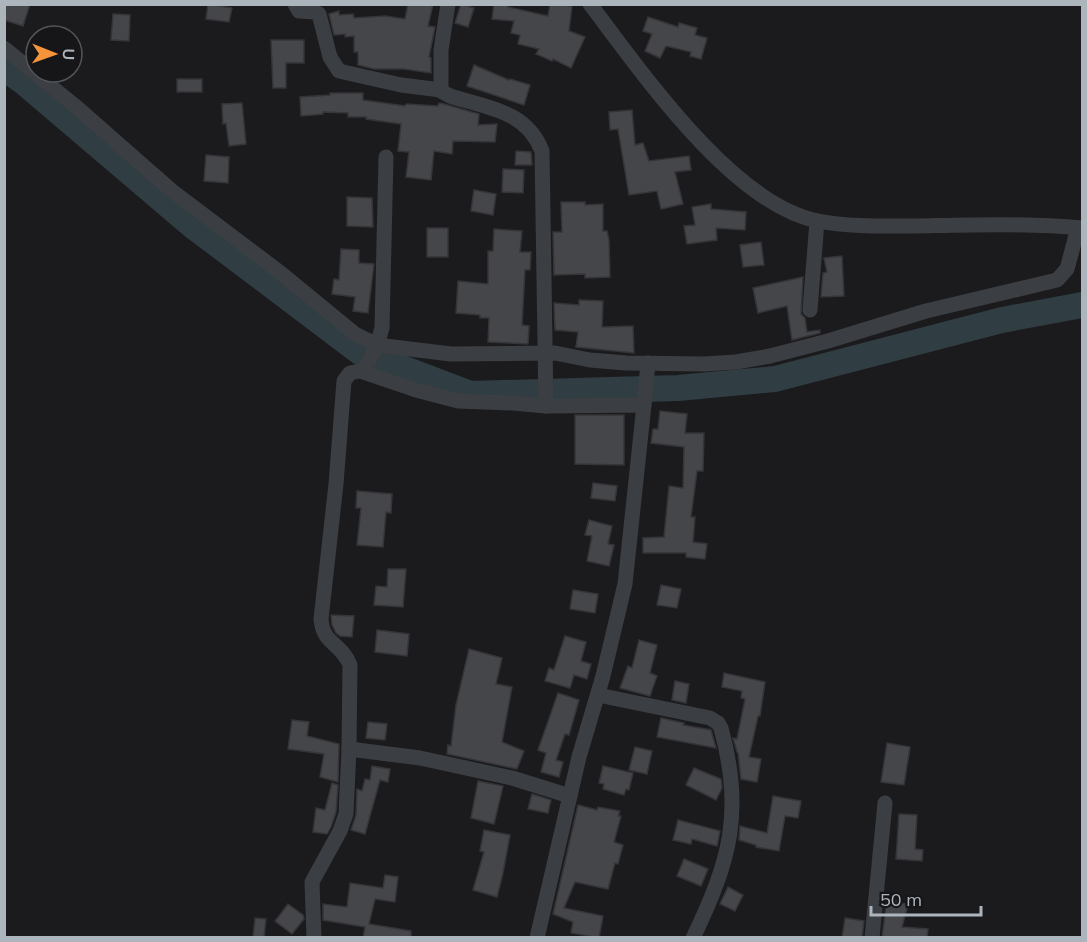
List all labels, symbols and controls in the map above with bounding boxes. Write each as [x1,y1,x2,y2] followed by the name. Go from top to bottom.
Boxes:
[24,24,84,84] north arrow
[59,48,79,60] text: U
[871,879,980,917] scale bar
[880,888,922,911] text: 50 m

